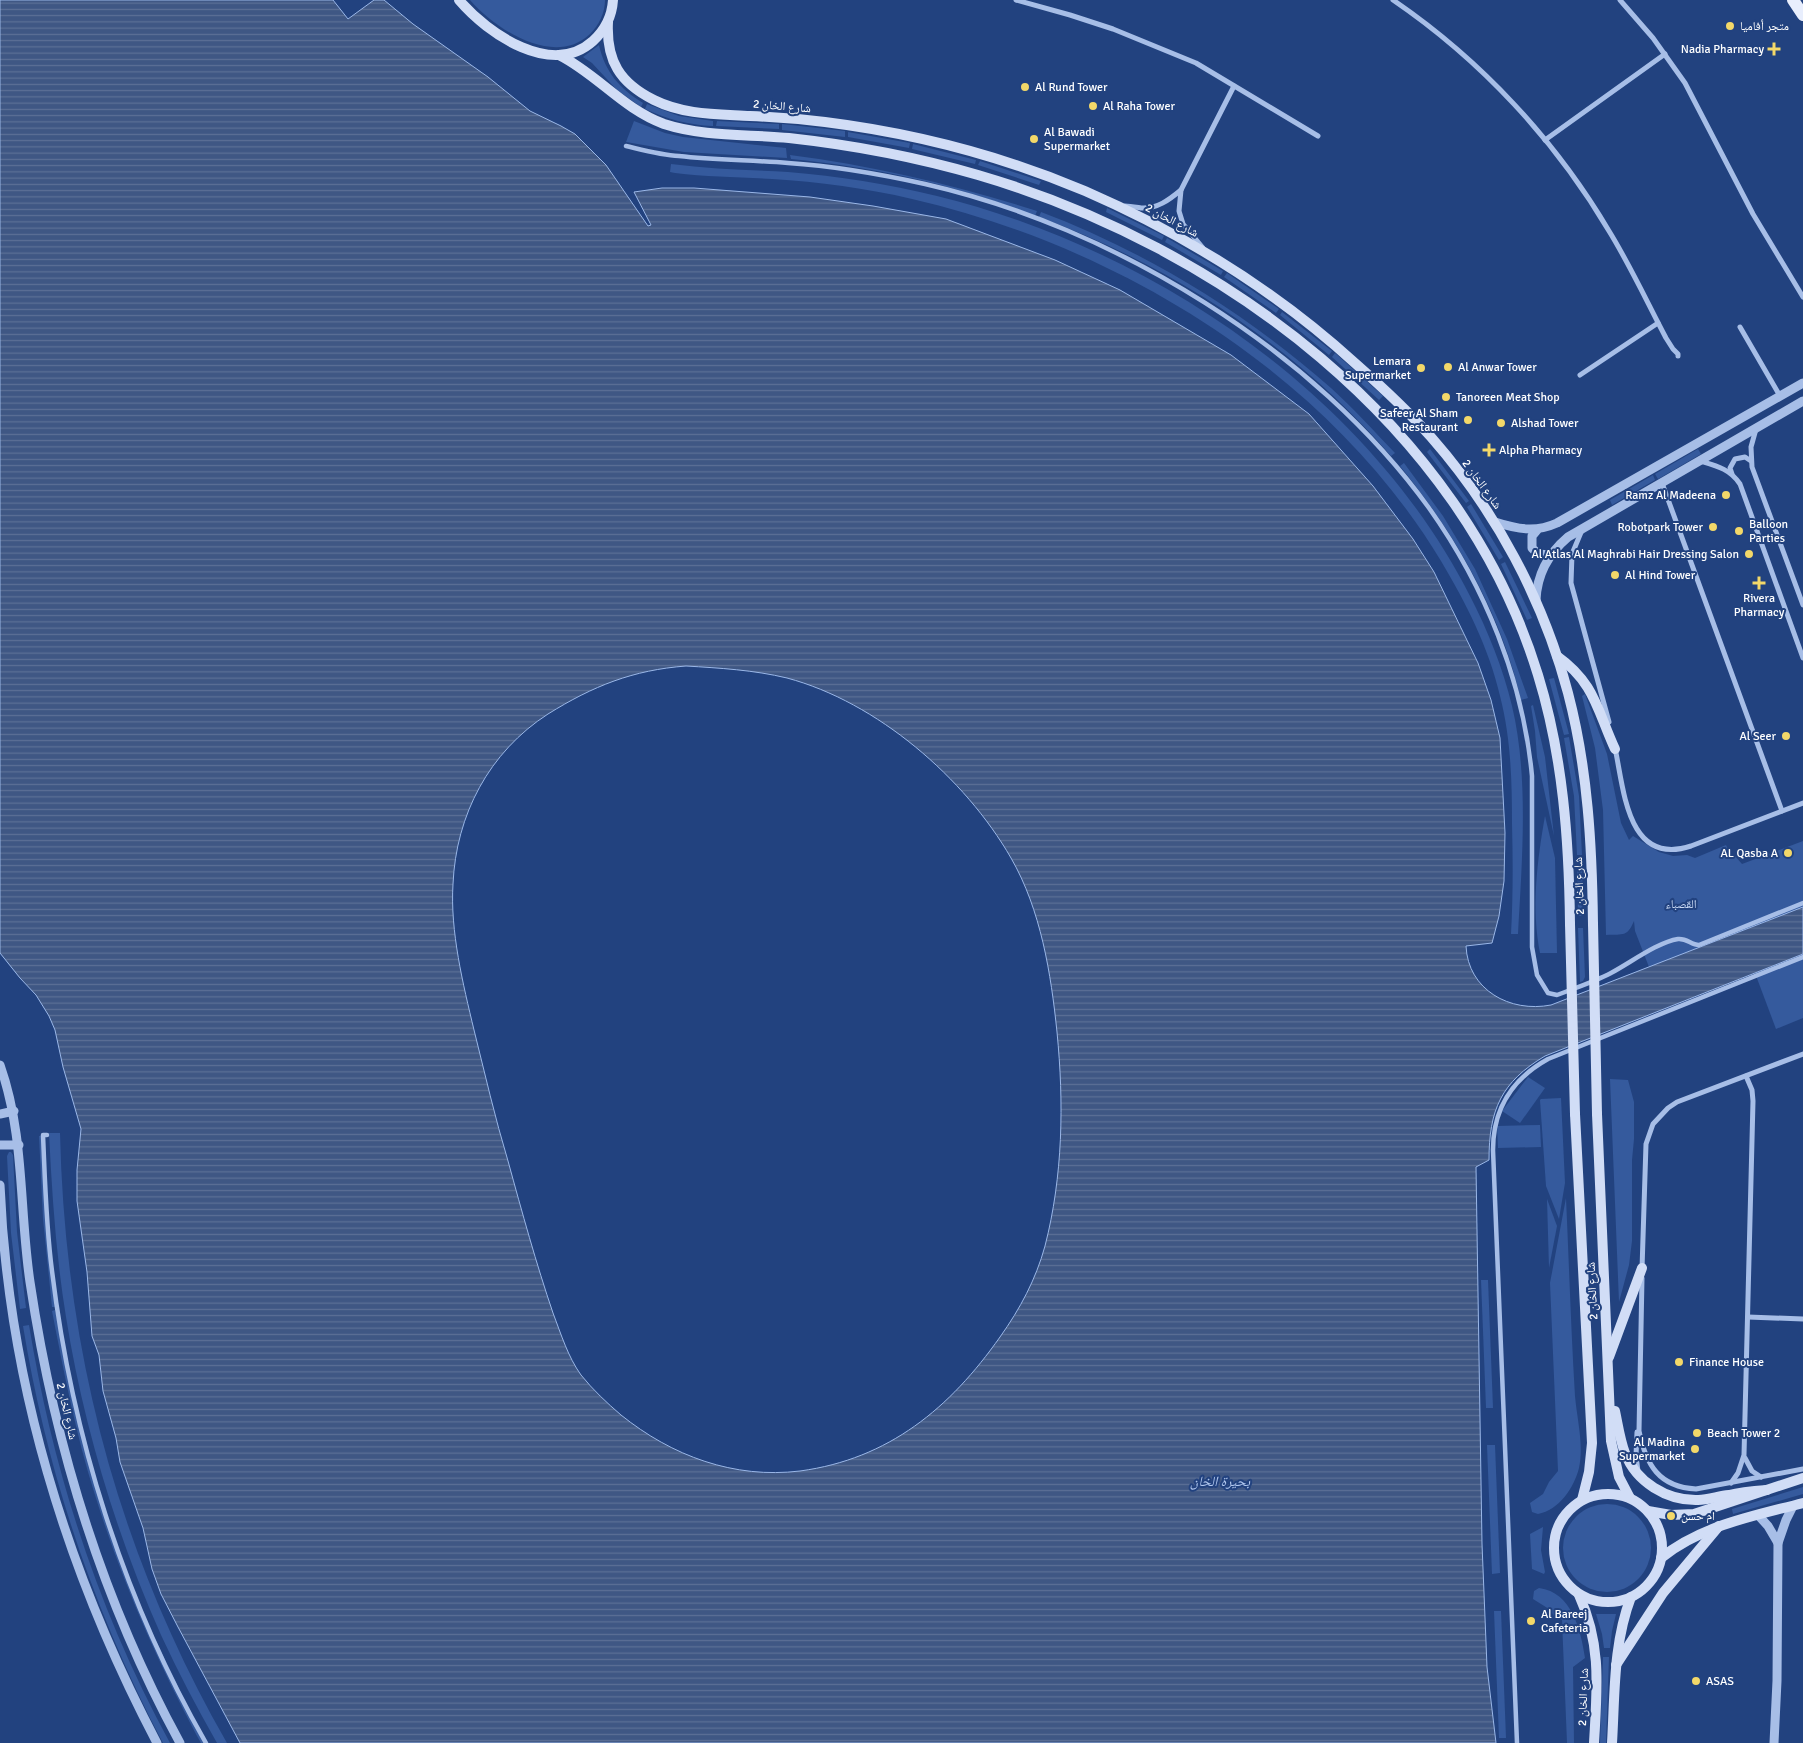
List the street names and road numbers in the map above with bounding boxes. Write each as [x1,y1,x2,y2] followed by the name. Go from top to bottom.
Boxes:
[752,96,812,117] street label: شارع الخان 2
[1143,200,1201,241] street label: شارع الخان 2
[1458,456,1505,512] street label: شارع الخان 2
[1571,857,1588,915] street label: شارع الخان 2
[1583,1262,1602,1320] street label: شارع الخان 2
[53,1381,80,1441] street label: شارع الخان 2
[1575,1668,1592,1726] street label: شارع الخان 2

